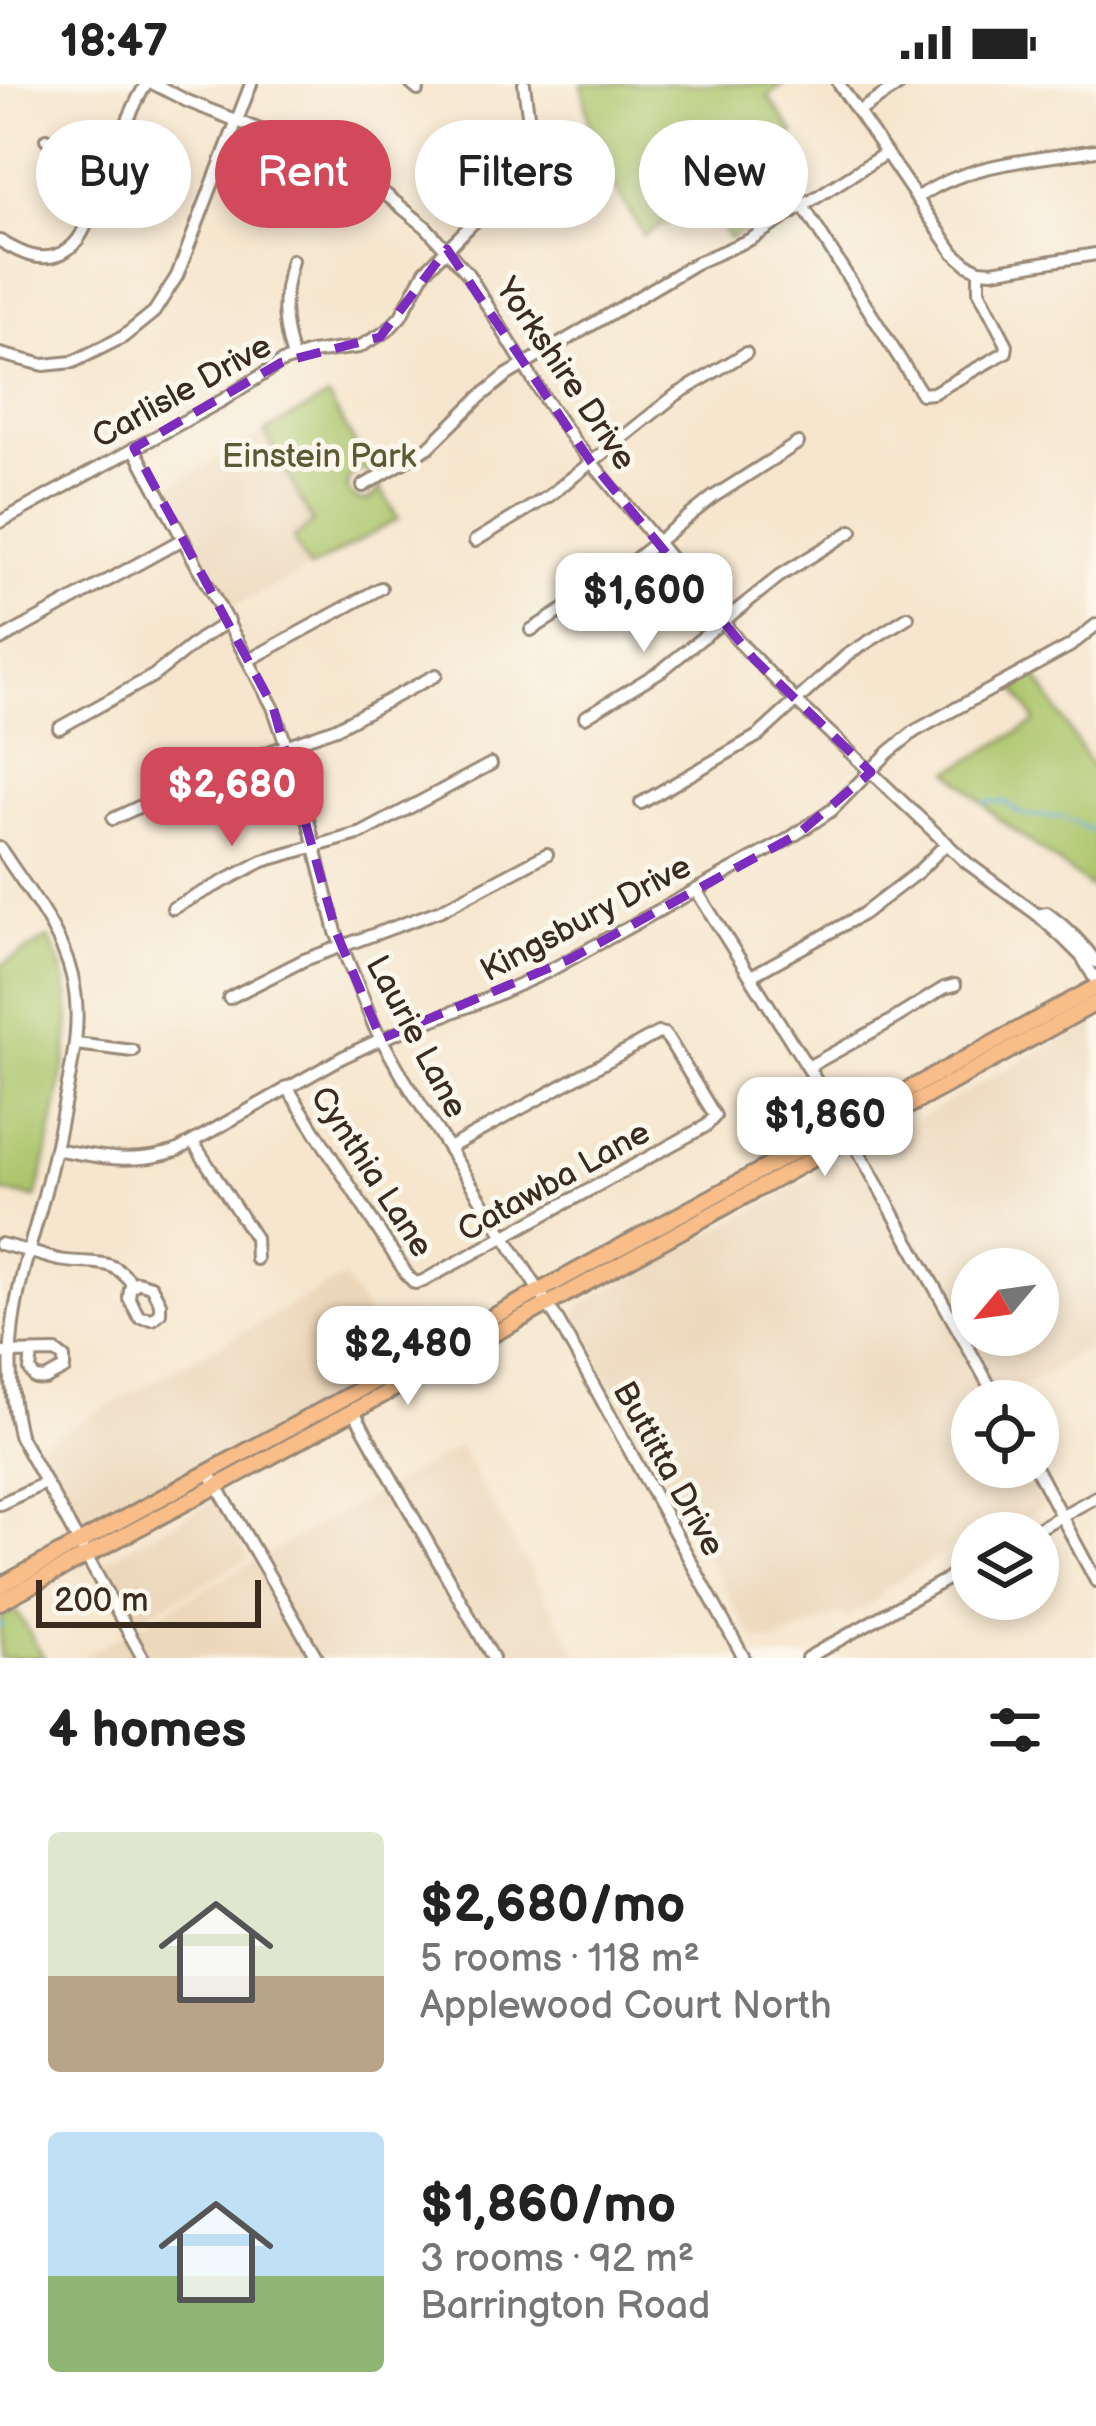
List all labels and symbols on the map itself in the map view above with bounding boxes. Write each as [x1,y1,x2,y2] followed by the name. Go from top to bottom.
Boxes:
[486,270,644,478] street label: Yorkshire Drive
[85,326,279,457] street label: Carlisle Drive
[222,437,417,477] park label: Einstein Park
[546,553,742,655] pin: $1,600
[134,747,330,849] pin: $2,680
[474,847,698,991] street label: Kingsbury Drive
[357,949,476,1125] street label: Laurie Lane
[727,1077,923,1179] pin: $1,860
[301,1079,441,1265] street label: Cynthia Lane
[451,1113,657,1251] street label: Catawba Lane
[951,1248,1059,1356] north arrow
[310,1306,506,1408] pin: $2,480
[604,1375,733,1563] street label: Buttitta Drive
[36,1574,261,1627] scale bar

